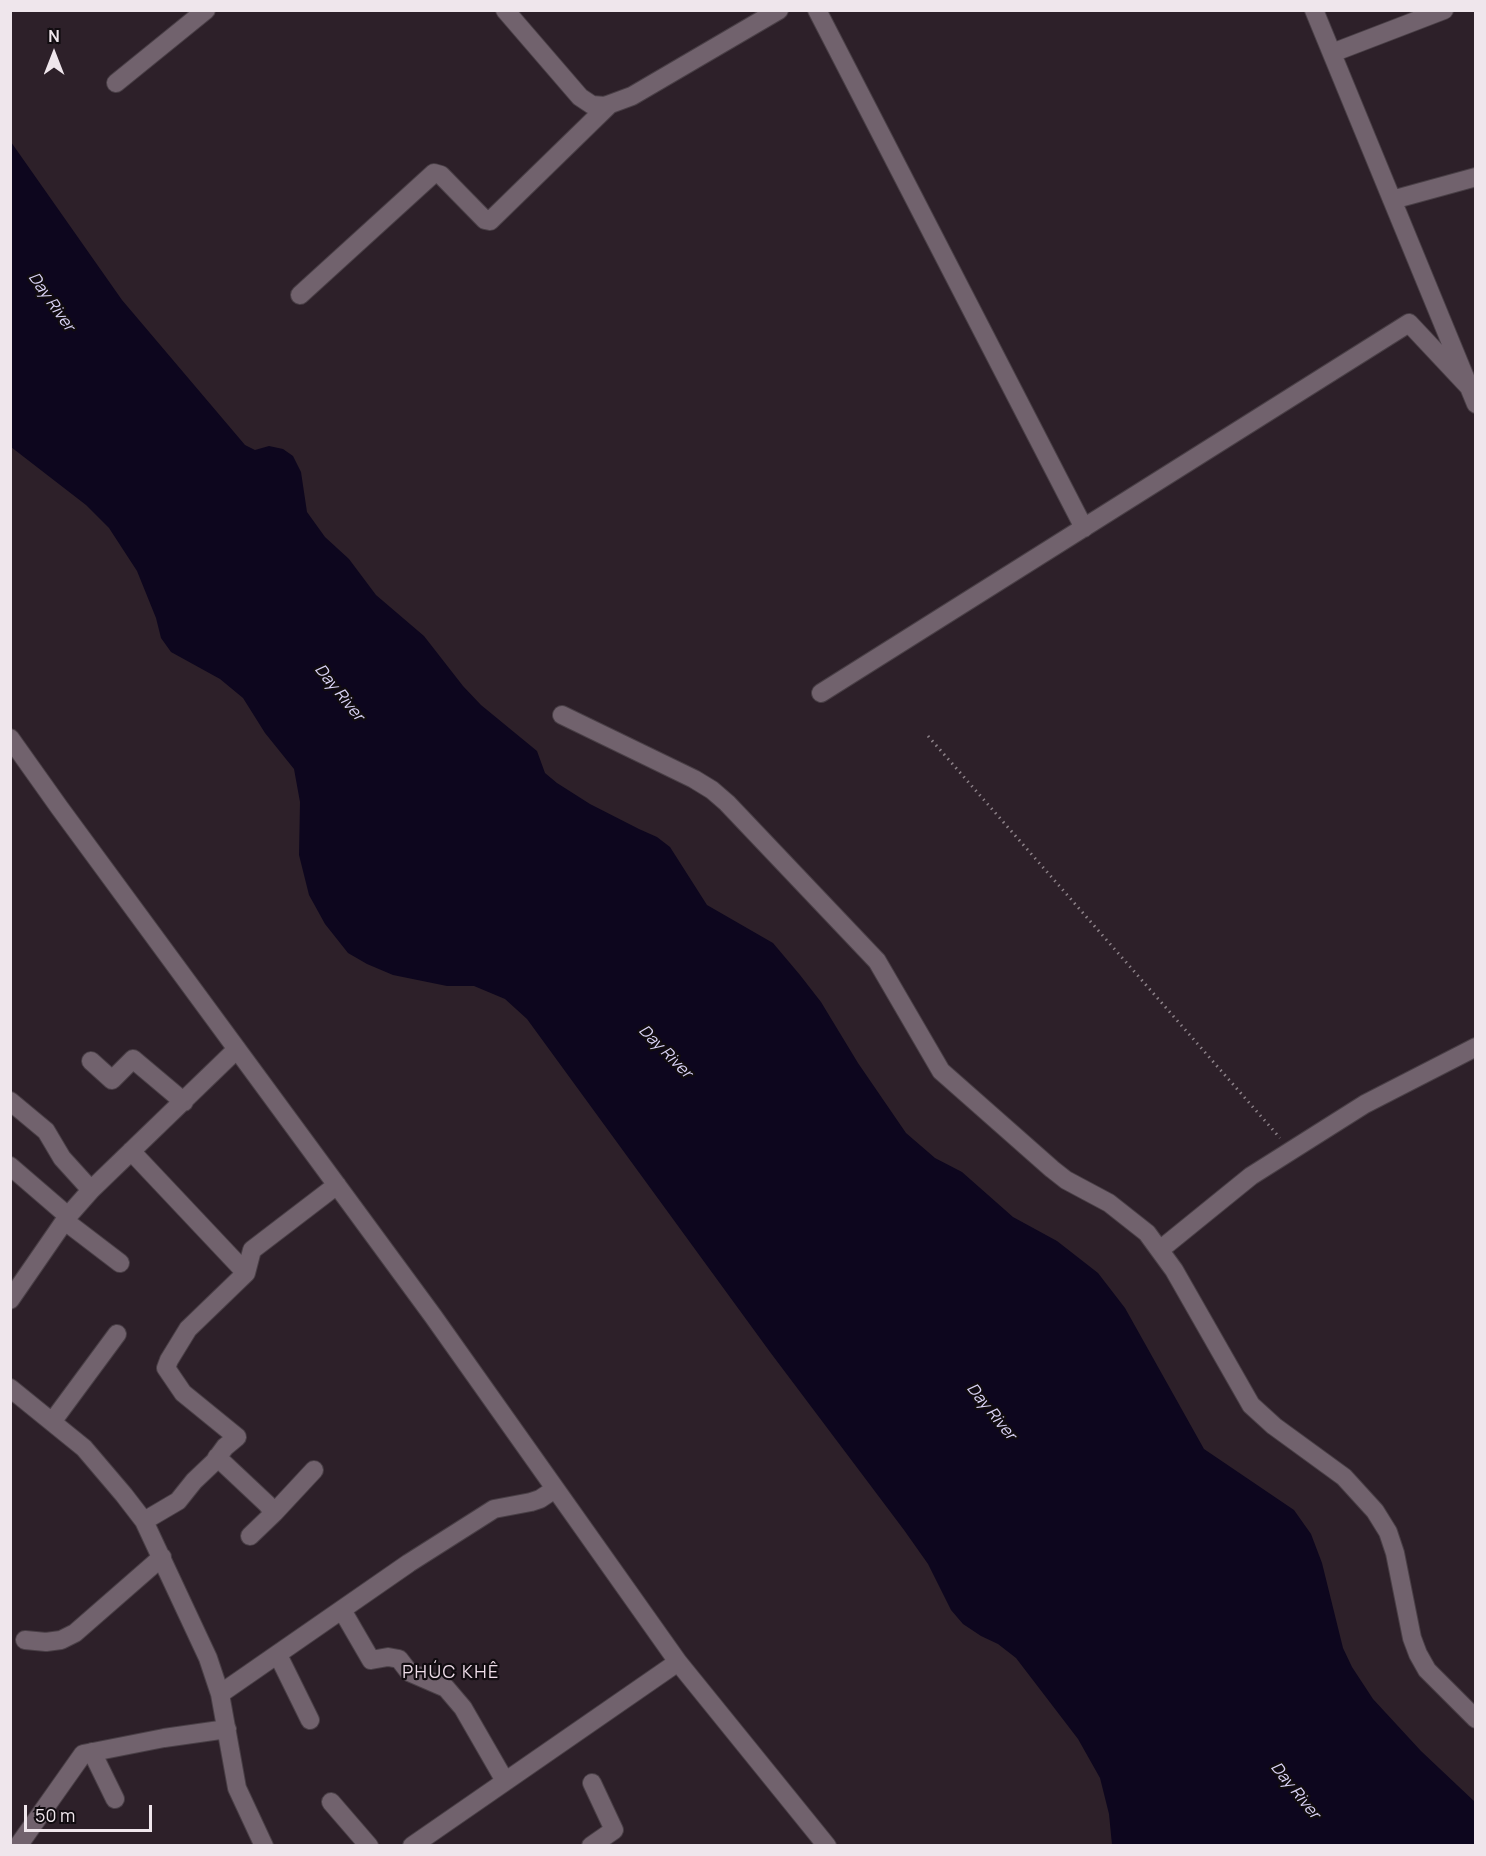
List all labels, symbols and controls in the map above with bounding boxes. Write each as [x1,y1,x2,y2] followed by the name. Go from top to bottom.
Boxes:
[24,24,84,84] north arrow
[48,25,60,47] text: N
[24,269,78,335] water label: Day River
[310,661,368,725] water label: Day River
[634,1021,696,1083] water label: Day River
[962,1380,1020,1444] water label: Day River
[402,1662,500,1684] district label: PHÚC KHÊ
[1266,1759,1324,1823] water label: Day River
[27,1793,154,1831] scale bar
[35,1803,75,1827] text: 50 m

